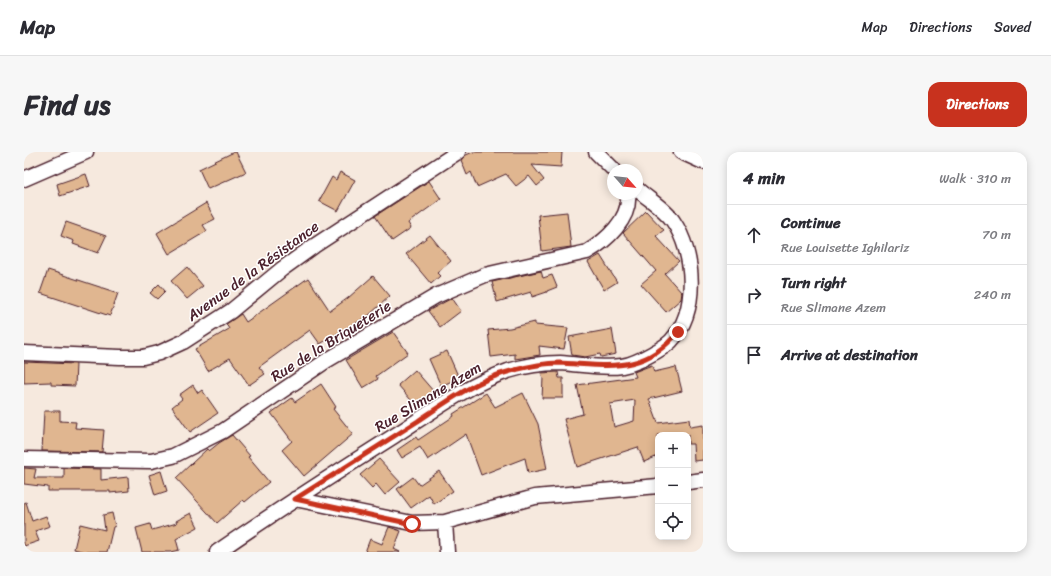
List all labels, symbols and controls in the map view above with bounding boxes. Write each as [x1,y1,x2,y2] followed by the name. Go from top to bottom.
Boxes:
[20,11,55,44] text: Map
[861,15,887,40] text: Map
[909,15,972,40] text: Directions
[994,15,1031,40] text: Saved
[24,80,111,129] text: Find us
[928,82,1027,127] button: Directions
[743,163,785,193] text: 4 min
[607,164,643,200] north arrow
[939,167,1011,190] text: Walk · 310 m
[781,210,841,236] text: Continue
[180,214,325,329] street label: Avenue de la Résistance
[982,223,1011,246] text: 70 m
[743,224,765,246] icon: ahead
[781,236,909,259] text: Rue Louisette Ighilariz
[781,270,846,296] text: Turn right
[974,283,1011,306] text: 240 m
[743,284,765,306] icon: right
[265,293,397,389] street label: Rue de la Briqueterie
[781,296,886,319] text: Rue Slimane Azem
[669,323,687,341] route end
[781,342,918,368] text: Arrive at destination
[743,344,765,366] icon: arrive
[369,355,487,439] street label: Rue Slimane Azem
[655,432,691,540] map controls
[655,432,691,468] button: +
[655,468,691,504] button: −
[655,504,691,540] button: locate
[403,515,421,533] route start

